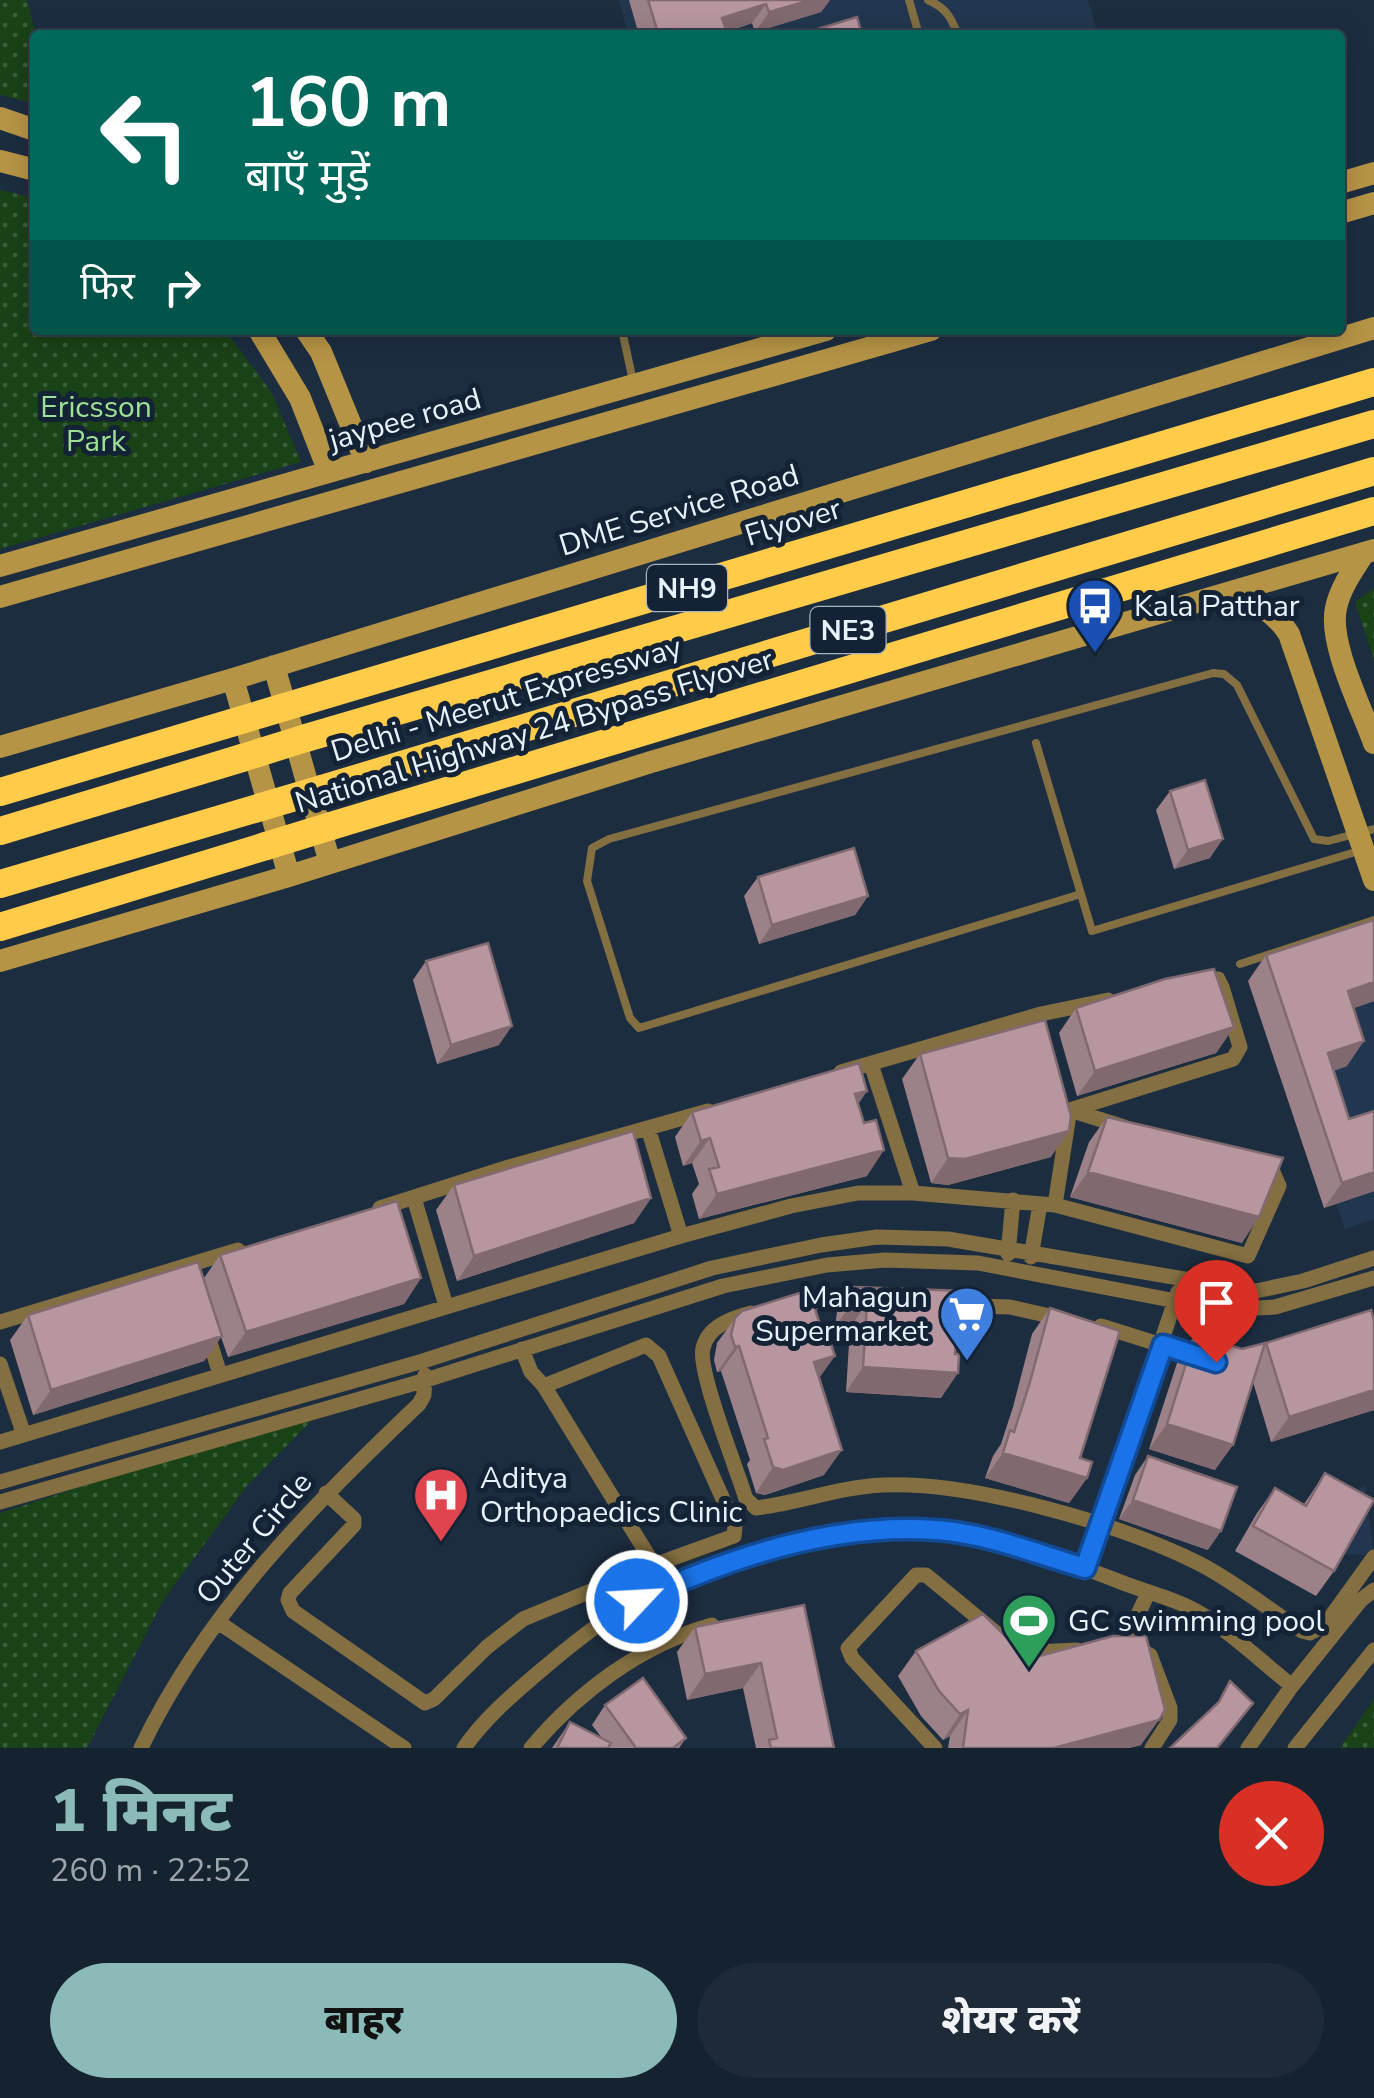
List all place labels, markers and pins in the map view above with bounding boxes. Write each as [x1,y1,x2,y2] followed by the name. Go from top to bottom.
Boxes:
[1065,576,1125,655] bus stop icon: Kala Patthar
[1134,586,1300,627] place label: Kala Patthar
[1174,1260,1259,1363] pin
[755,1277,928,1352] place label: Mahagun Supermarket
[937,1284,997,1363] supermarket icon: Mahagun Supermarket
[480,1458,743,1533] place label: Aditya Orthopaedics Clinic
[411,1465,471,1544] hospital icon: Aditya Orthopaedics Clinic
[999,1591,1059,1670] sports icon: GC swimming pool
[1068,1601,1324,1642] place label: GC swimming pool

